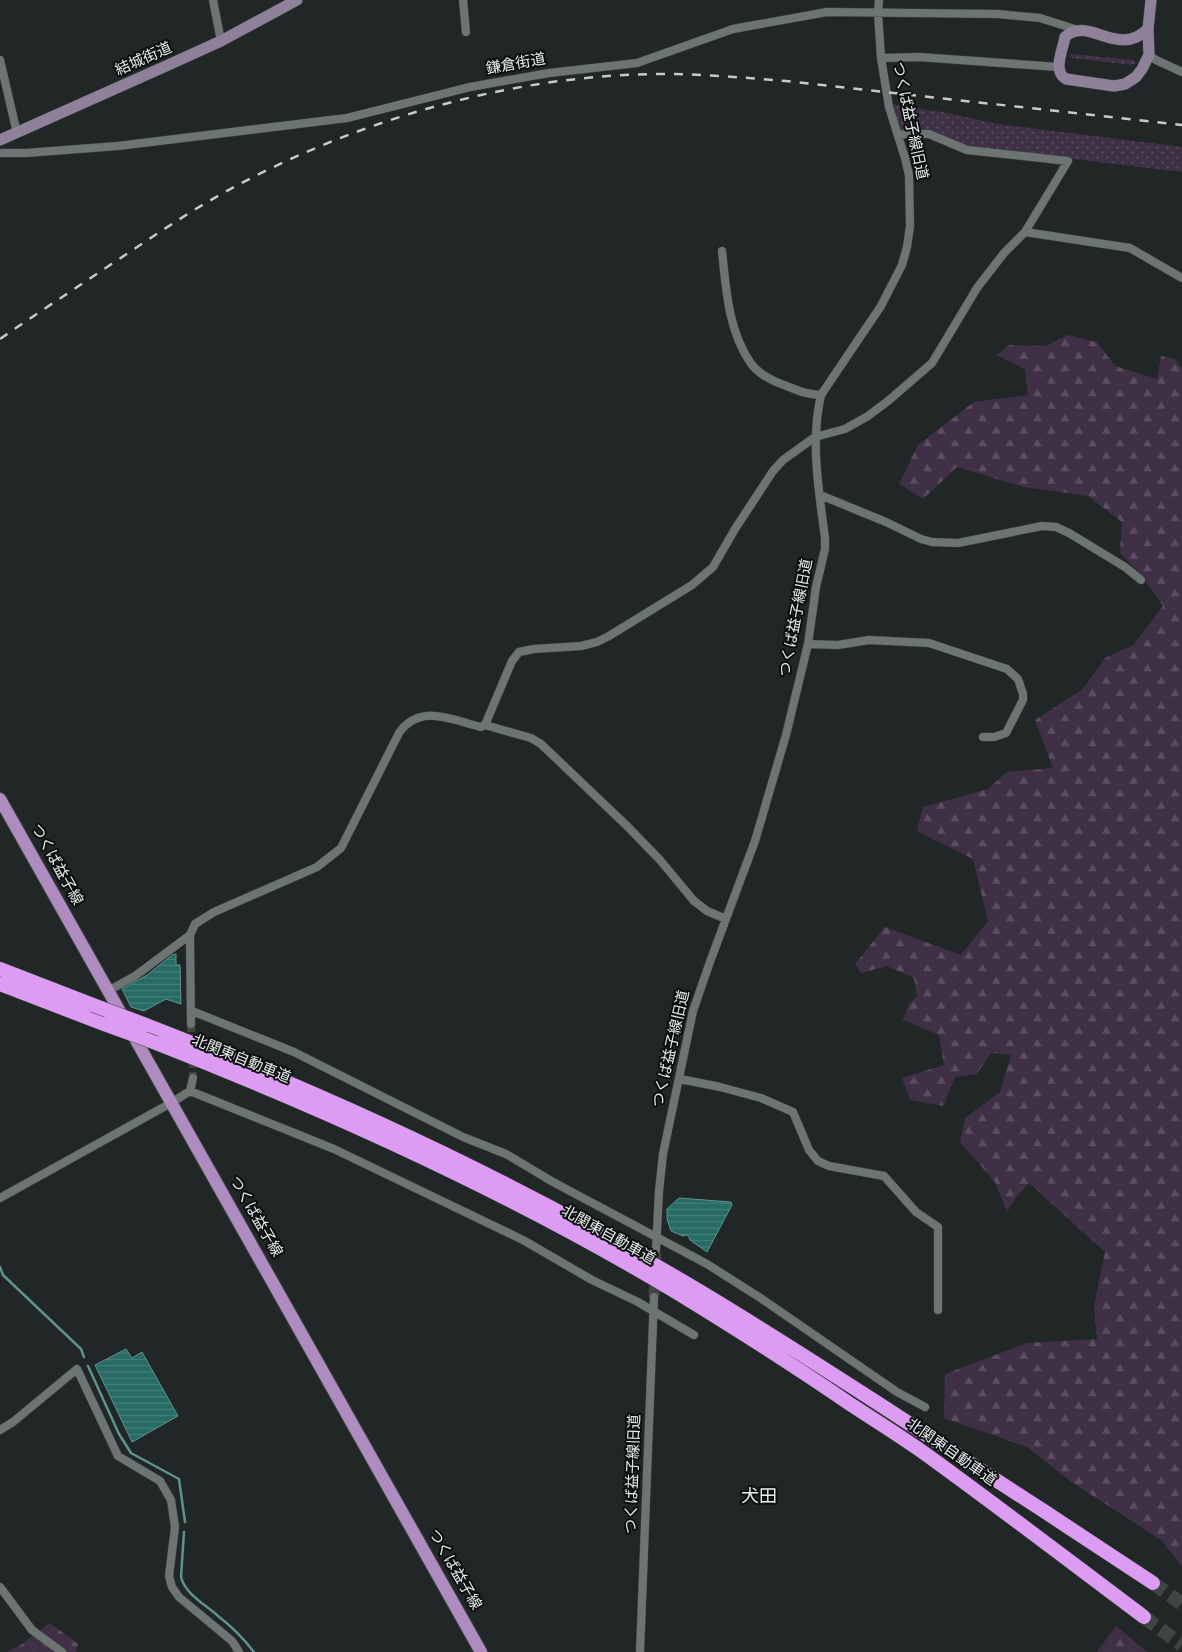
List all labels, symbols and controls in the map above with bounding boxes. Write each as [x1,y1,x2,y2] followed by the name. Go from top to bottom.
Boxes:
[113,39,175,81] street label: 結城街道
[485,49,547,80] street label: 鎌倉街道
[887,60,931,182] street label: つくば益子線旧道
[776,557,818,679] street label: つくば益子線旧道
[26,821,86,909] street label: つくば益子線
[649,988,695,1110] street label: つくば益子線旧道
[189,1031,294,1088] street label: 北関東自動車道
[224,1173,286,1261] street label: つくば益子線
[557,1201,659,1270] street label: 北関東自動車道
[622,1414,646,1534] street label: つくば益子線旧道
[903,1414,1000,1491] street label: 北関東自動車道
[741,1486,777,1509] district label: 犬田
[423,1526,485,1614] street label: つくば益子線

